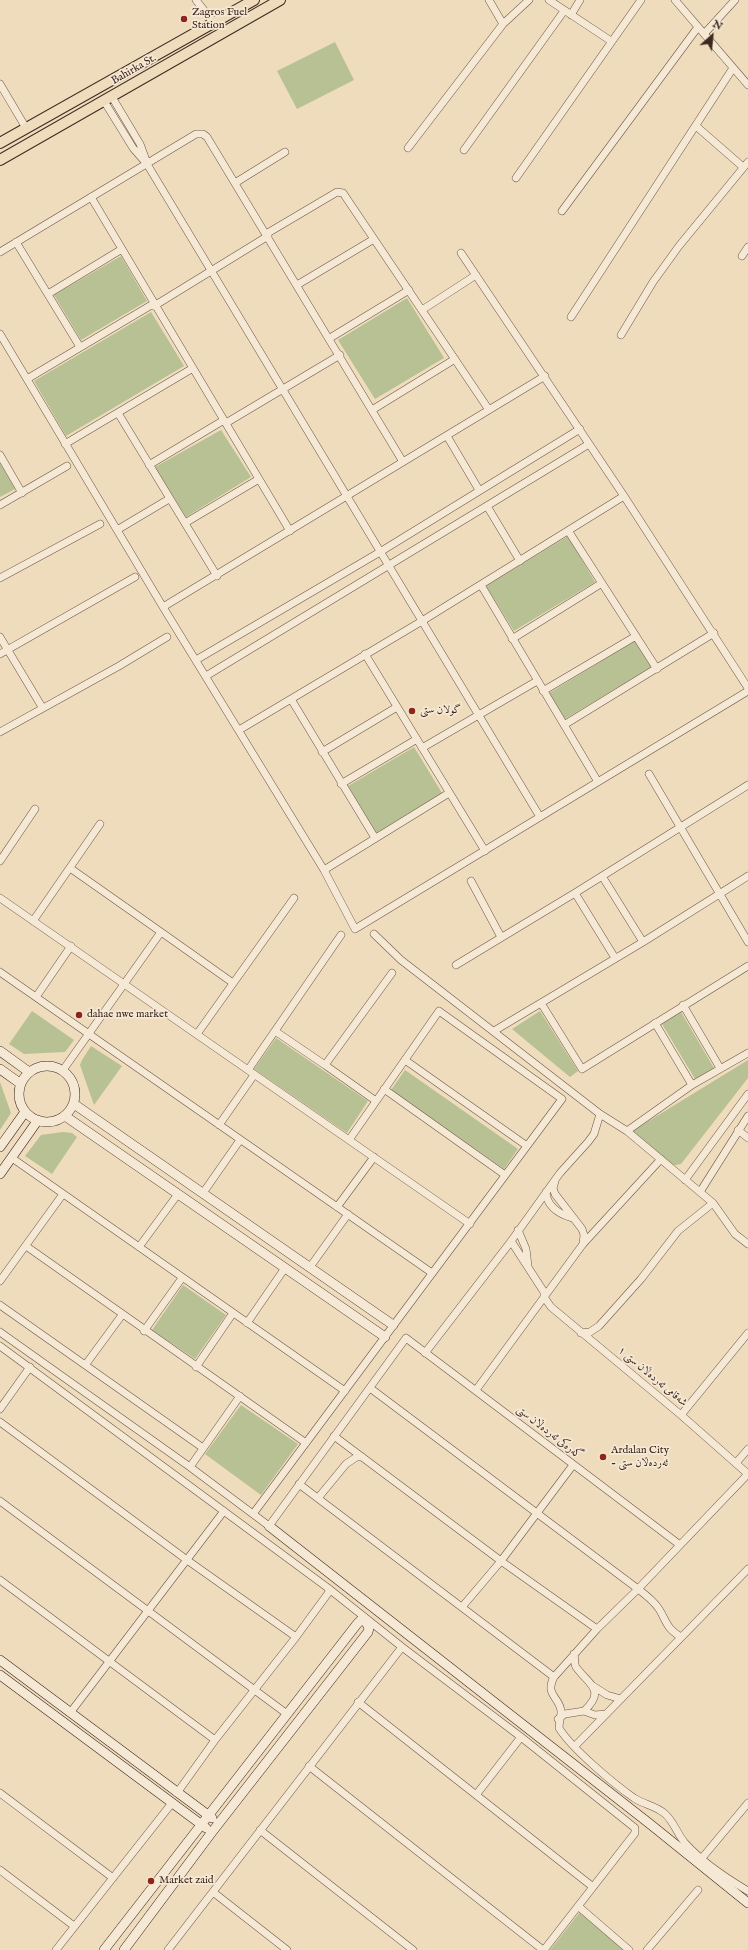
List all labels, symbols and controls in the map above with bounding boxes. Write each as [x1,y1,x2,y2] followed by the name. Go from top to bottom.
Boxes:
[192,6,247,32] place label: Zagros Fuel Station
[179,14,189,24] marker: Zagros Fuel Station
[692,16,732,56] north arrow
[710,17,725,34] text: N
[109,52,159,88] street label: Bahirka St.
[420,704,461,718] place label: گولان ستی
[407,706,417,716] marker: گولان ستی
[87,1008,168,1022] place label: dahae nwe market
[74,1010,84,1020] marker: dahae nwe market
[615,1344,689,1410] street label: شەقامی ئەردەڵان ستی ١
[514,1403,584,1463] street label: گەرەکی ئەردەڵان ستی
[611,1444,669,1470] place label: Ardalan City - ئەردەڵان ستی
[598,1452,608,1462] marker: Ardalan City - ئەردەڵان ستی
[159,1874,214,1888] place label: Market zaid
[146,1876,156,1886] marker: Market zaid

